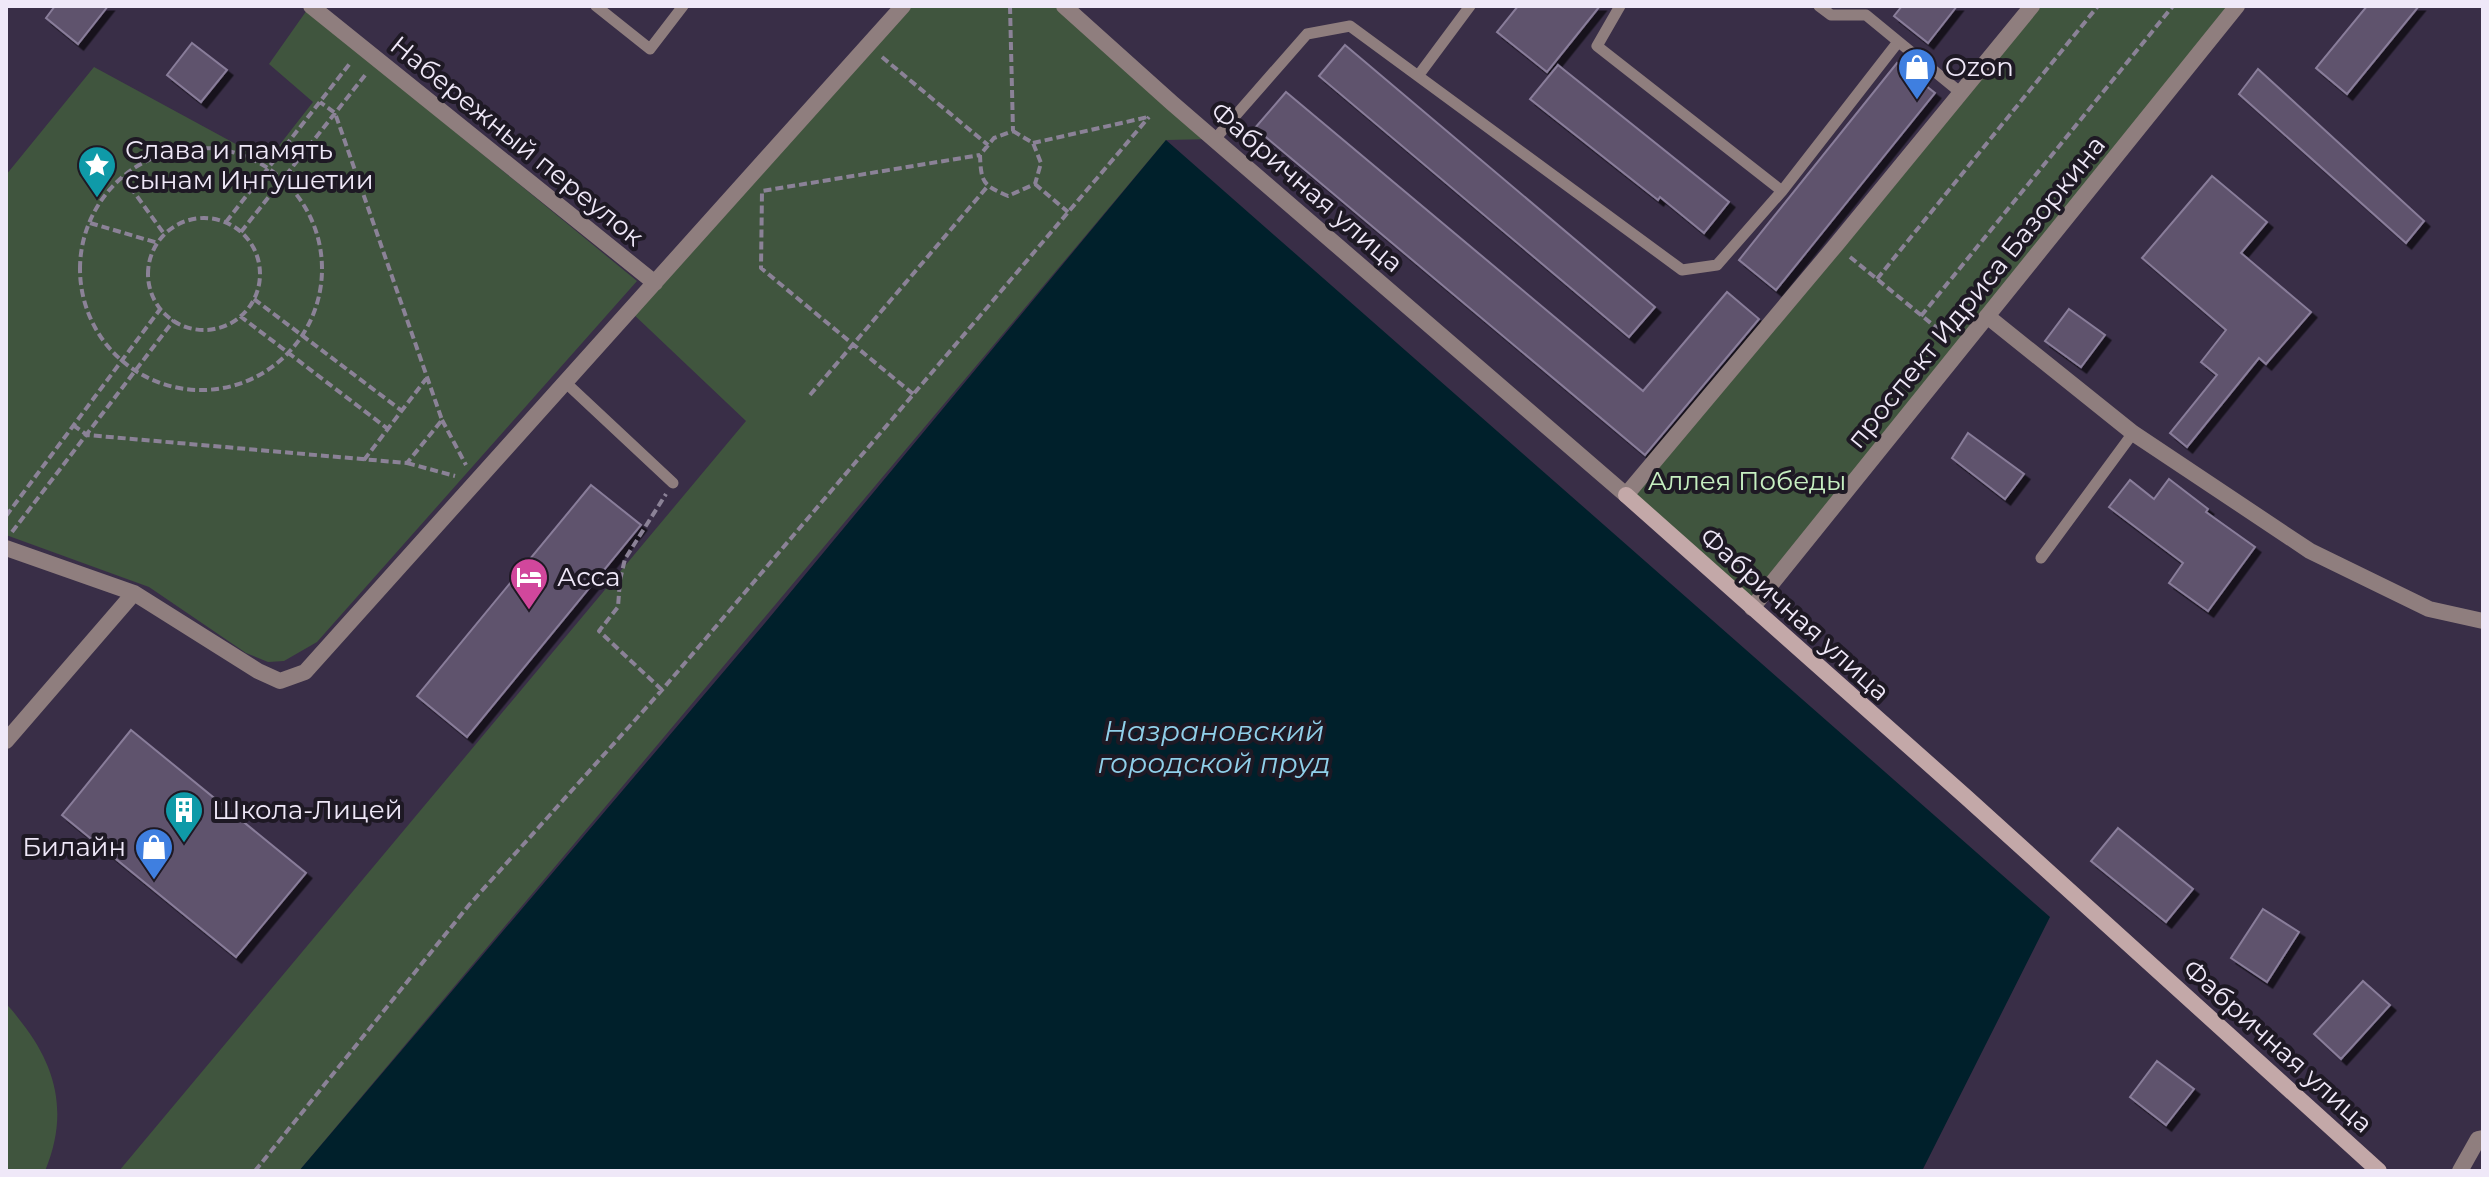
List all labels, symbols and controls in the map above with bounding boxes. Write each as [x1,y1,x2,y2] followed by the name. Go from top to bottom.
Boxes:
[384,29,650,253] street label: Набережный переулок
[1896,46,1938,101] shop icon: Ozon
[1945,51,2014,83] place label: Ozon
[1204,95,1410,279] street label: Фабричная улица
[1840,129,2112,455] street label: проспект Идриса Базоркина
[125,134,374,196] place label: Слава и память сынам Ингушетии
[76,144,118,199] place icon: Слава и память сынам Ингушетии
[1648,465,1846,497] park label: Аллея Победы
[1694,521,1896,707] street label: Фабричная улица
[508,556,550,611] hotel icon: Асса
[557,561,620,593] place label: Асса
[1097,714,1331,780] water label: Назрановский городской пруд
[163,789,205,844] building icon: Школа-Лицей
[212,794,403,826] place label: Школа-Лицей
[133,826,175,881] shop icon: Билайн
[22,831,126,863] place label: Билайн
[2177,953,2379,1139] street label: Фабричная улица

